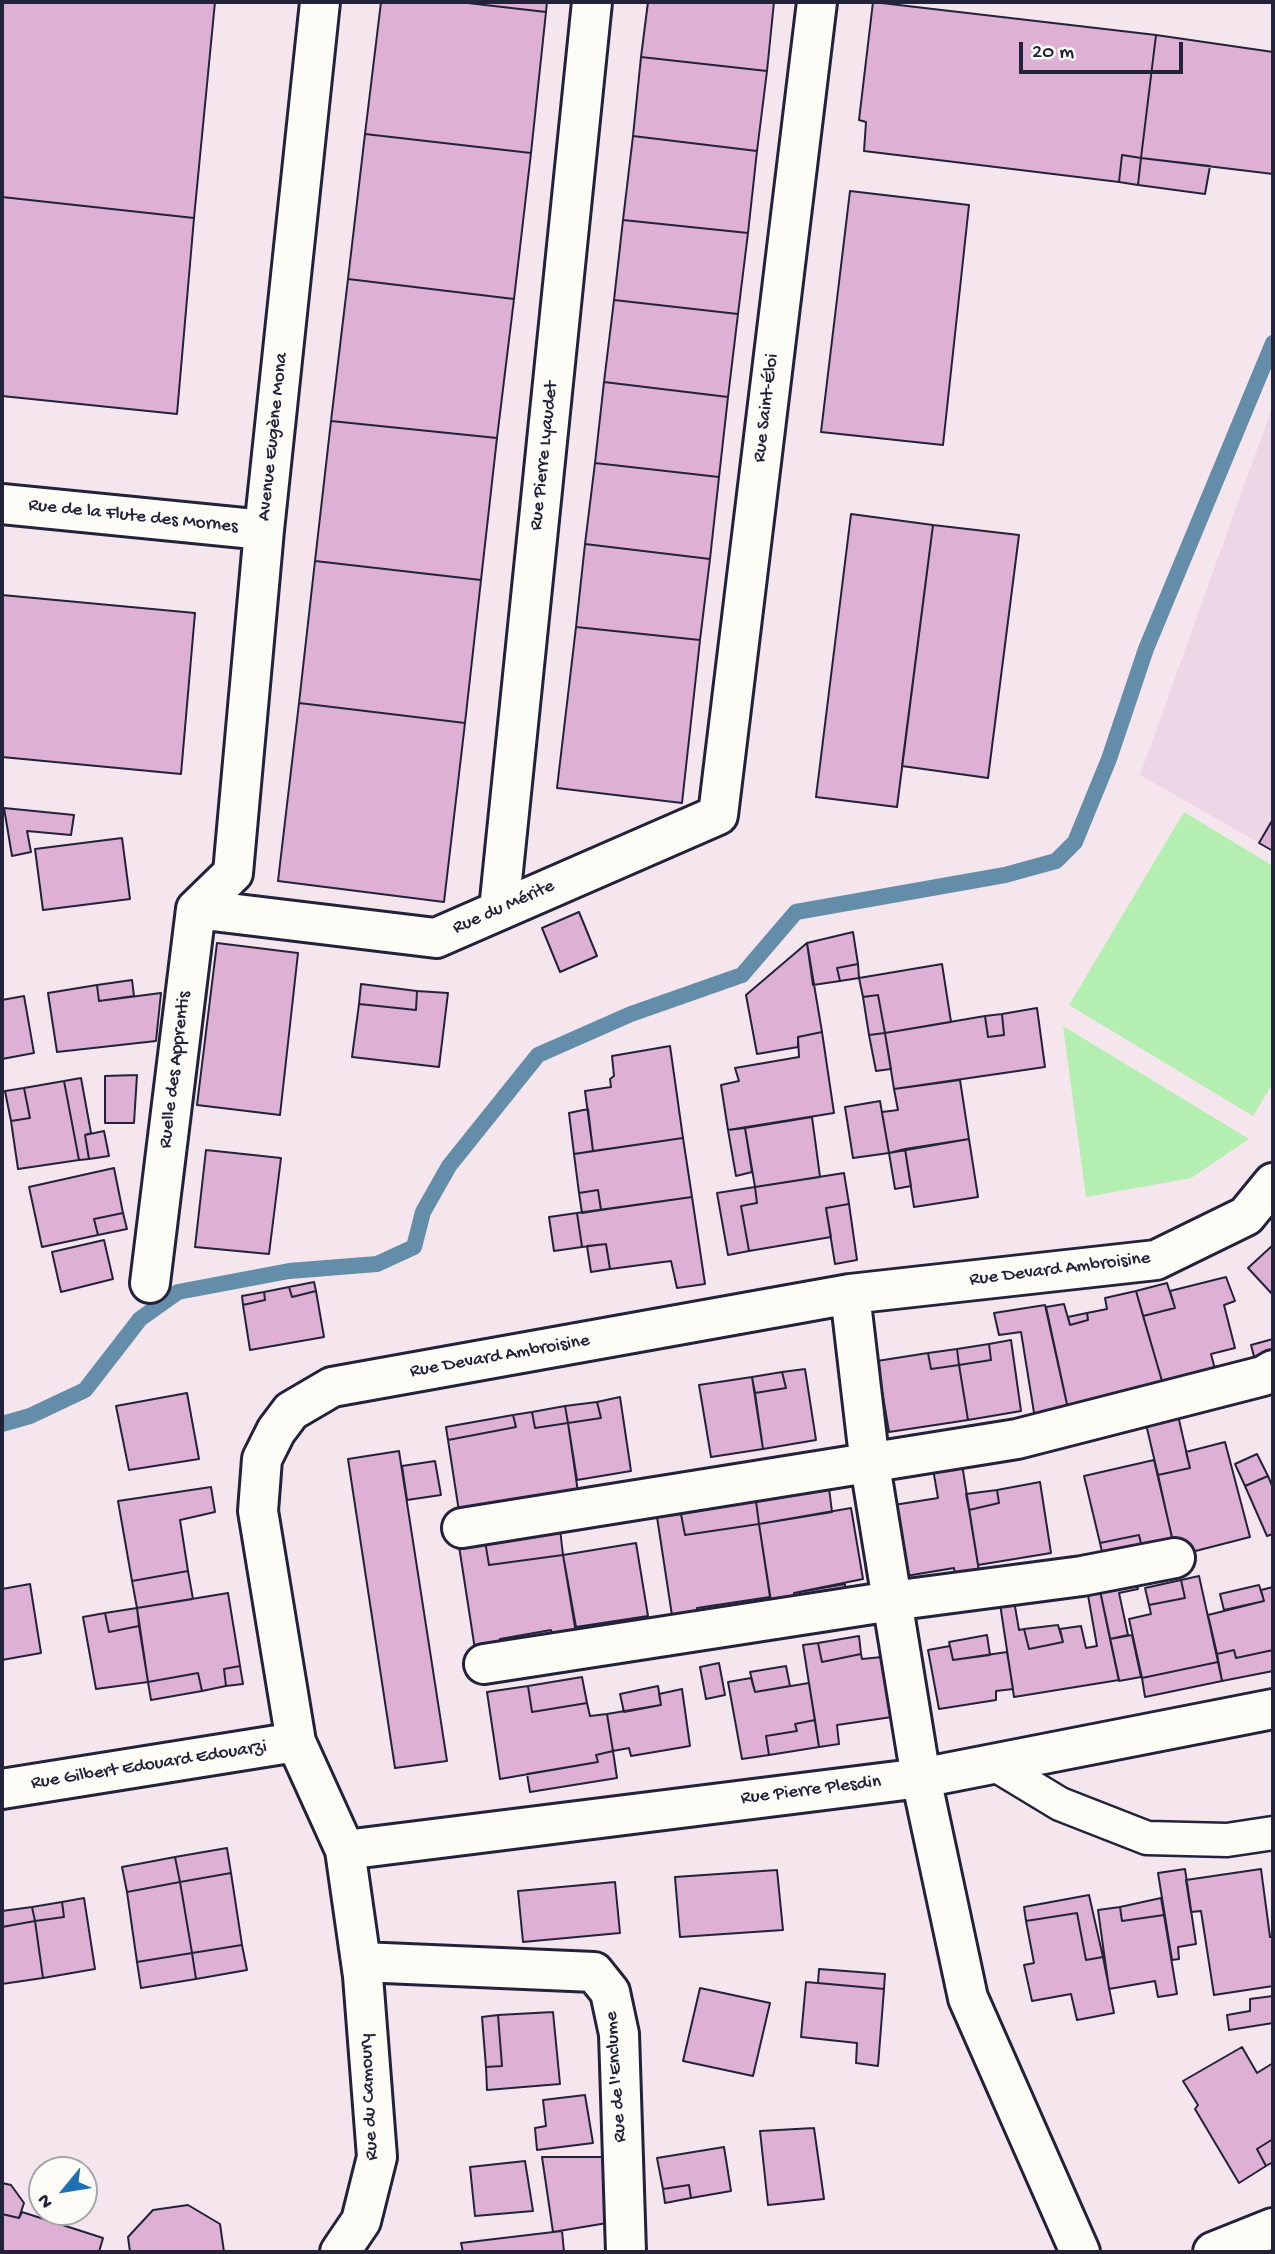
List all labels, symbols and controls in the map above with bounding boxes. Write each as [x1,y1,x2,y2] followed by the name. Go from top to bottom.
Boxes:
[1023,28,1188,72] scale bar
[1032,41,1074,66] text: 20 m
[254,352,294,522] street label: Avenue Eugène Mona
[749,352,785,464] street label: Rue Saint-Éloi
[526,380,564,532] street label: Rue Pierre Lyaudet
[27,495,239,539] street label: Rue de la Flute des Mornes
[450,875,558,941] street label: Rue du Mérite
[155,990,197,1150] street label: Ruelle des Apprentis
[968,1248,1152,1292] street label: Rue Devard Ambroisine
[408,1330,592,1384] street label: Rue Devard Ambroisine
[29,1736,269,1796] street label: Rue Gilbert Edouard Edouarzi
[740,1771,882,1811] street label: Rue Pierre Plesdin
[601,2011,633,2143] street label: Rue de l'Enclume
[355,2033,385,2161] street label: Rue du Camoury
[28,2156,98,2226] north arrow
[33,2190,59,2212] text: N

